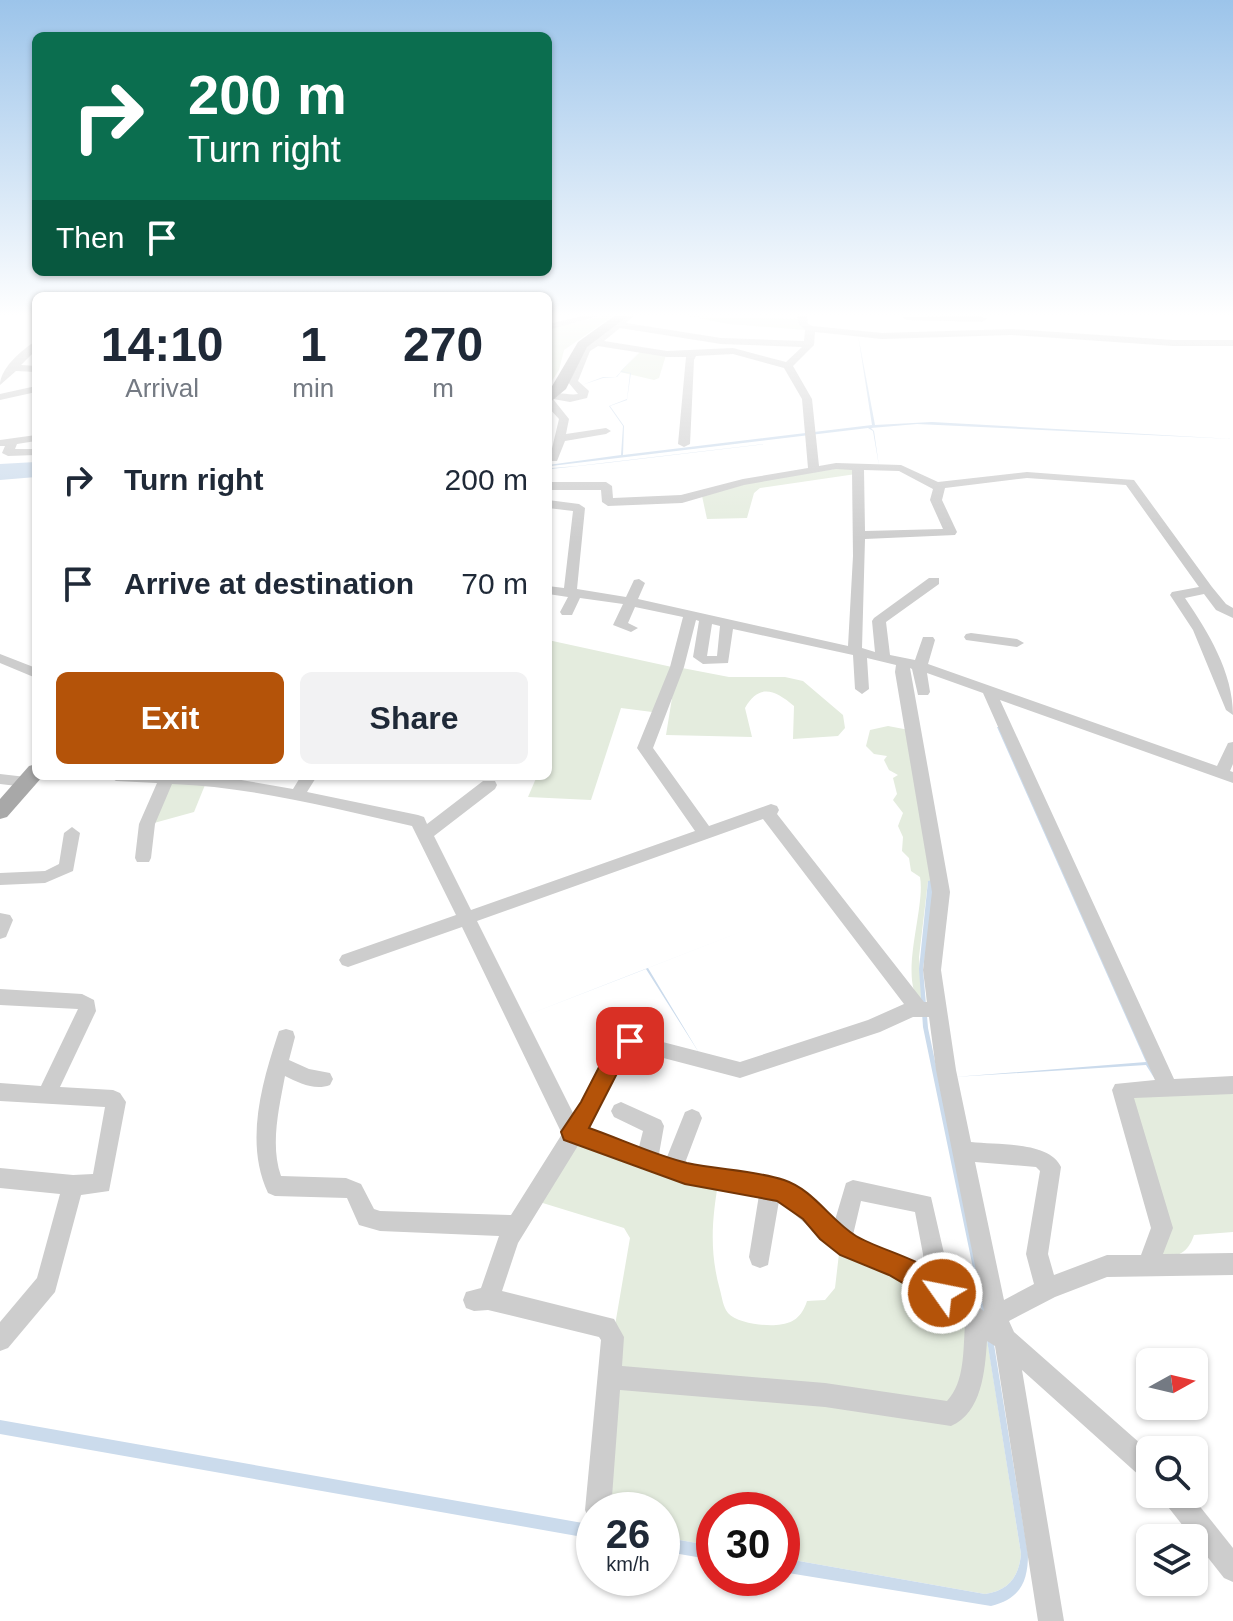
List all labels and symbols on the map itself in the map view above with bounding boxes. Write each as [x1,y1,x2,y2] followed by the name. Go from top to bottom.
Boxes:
[596,1007,664,1075] pin
[900,1251,984,1335] position arrow
[1136,1348,1208,1420] north arrow
[696,1492,800,1596] speed limit sign: 30

